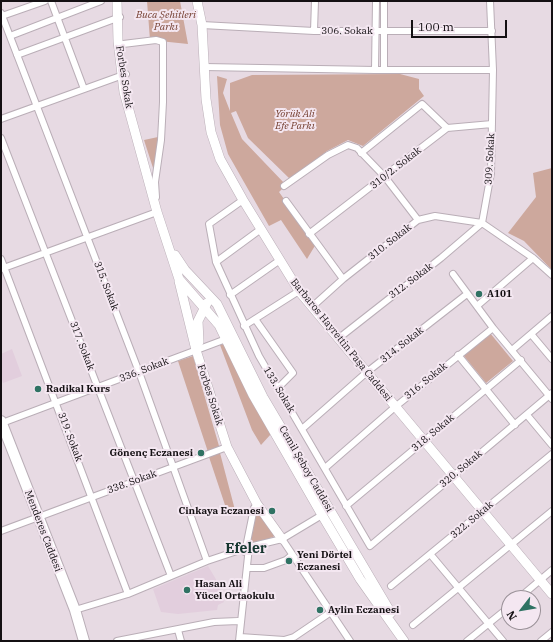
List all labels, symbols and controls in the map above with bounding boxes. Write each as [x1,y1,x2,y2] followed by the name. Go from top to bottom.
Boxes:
[136,9,196,32] park label: Buca Şehitleri Parkı
[413,12,509,38] scale bar
[418,19,454,34] text: 100 m
[321,25,373,37] street label: 306. Sokak
[113,45,135,109] street label: Forbes Sokak
[275,108,315,132] park label: Yörük Ali Efe Parkı
[483,133,497,185] street label: 309. Sokak
[368,144,424,192] street label: 310/2. Sokak
[366,221,414,263] street label: 310. Sokak
[91,260,121,312] street label: 315. Sokak
[387,261,435,301] street label: 312. Sokak
[288,276,394,404] street label: Barbaros Hayrettin Paşa Caddesi
[487,288,512,300] place label: A101
[474,289,484,299] marker: A101
[67,320,97,372] street label: 317. Sokak
[378,324,426,366] street label: 314. Sokak
[118,355,170,385] street label: 336. Sokak
[402,360,450,402] street label: 316. Sokak
[195,363,225,427] street label: Forbes Sokak
[261,365,297,415] street label: 133. Sokak
[46,383,110,395] place label: Radikal Kurs
[33,384,43,394] marker: Radikal Kurs
[55,411,85,463] street label: 319. Sokak
[409,412,457,454] street label: 318. Sokak
[276,424,336,514] street label: Cemil Şeboy Caddesi
[109,447,193,459] place label: Gönenç Eczanesi
[196,448,206,458] marker: Gönenç Eczanesi
[437,448,485,490] street label: 320. Sokak
[106,468,158,496] street label: 338. Sokak
[22,489,64,573] street label: Menderes Caddesi
[448,499,496,541] street label: 322. Sokak
[179,505,264,517] place label: Cinkaya Eczanesi
[267,506,277,516] marker: Cinkaya Eczanesi
[225,541,267,557] district label: Efeler
[297,549,352,572] place label: Yeni Dörtel Eczanesi
[284,556,294,566] marker: Yeni Dörtel Eczanesi
[195,578,275,602] place label: Hasan Ali Yücel Ortaokulu
[182,585,192,595] marker: Hasan Ali Yücel Ortaokulu
[501,590,541,630] north arrow
[328,604,399,616] place label: Aylin Eczanesi
[315,605,325,615] marker: Aylin Eczanesi
[503,608,520,623] text: N

